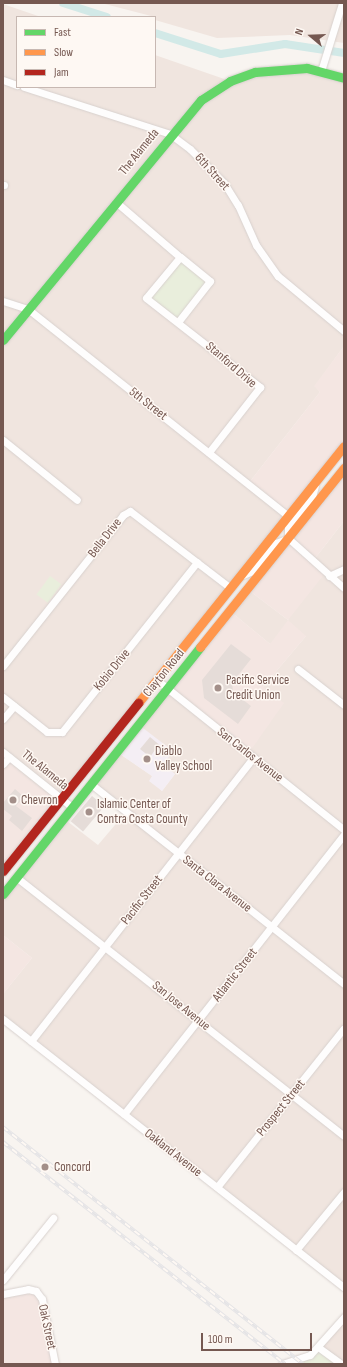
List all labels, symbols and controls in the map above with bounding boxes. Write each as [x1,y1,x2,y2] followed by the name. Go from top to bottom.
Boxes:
[16,16,156,88] legend
[291,16,331,56] north arrow
[54,25,71,40] text: Fast
[292,27,306,37] text: N
[54,45,73,60] text: Slow
[54,65,69,80] text: Jam
[116,126,162,178] street label: The Alameda
[191,150,233,194] street label: 6th Street
[202,339,260,391] street label: Stanford Drive
[126,384,170,424] street label: 5th Street
[85,515,125,561] street label: Bella Drive
[91,646,133,694] street label: Kobio Drive
[140,646,188,700] street label: Clayton Road
[226,673,289,704] place label: Pacific Service Credit Union
[213,683,223,693] marker: Pacific Service Credit Union
[214,724,286,786] street label: San Carlos Avenue
[155,744,212,775] place label: Diablo Valley School
[19,747,71,793] street label: The Alameda
[142,754,152,764] marker: Diablo Valley School
[21,792,58,808] place label: Chevron
[8,795,18,805] marker: Chevron
[97,797,188,828] place label: Islamic Center of Contra Costa County
[84,807,94,817] marker: Islamic Center of Contra Costa County
[179,852,255,916] street label: Santa Clara Avenue
[118,872,166,928] street label: Pacific Street
[209,945,261,1005] street label: Atlantic Street
[149,978,213,1034] street label: San Jose Avenue
[253,1077,309,1139] street label: Prospect Street
[141,1126,205,1180] street label: Oakland Avenue
[54,1159,91,1175] place label: Concord
[39,1161,51,1173] marker: Concord
[35,1303,59,1351] street label: Oak Street
[203,1325,314,1351] scale bar
[208,1332,233,1347] text: 100 m

